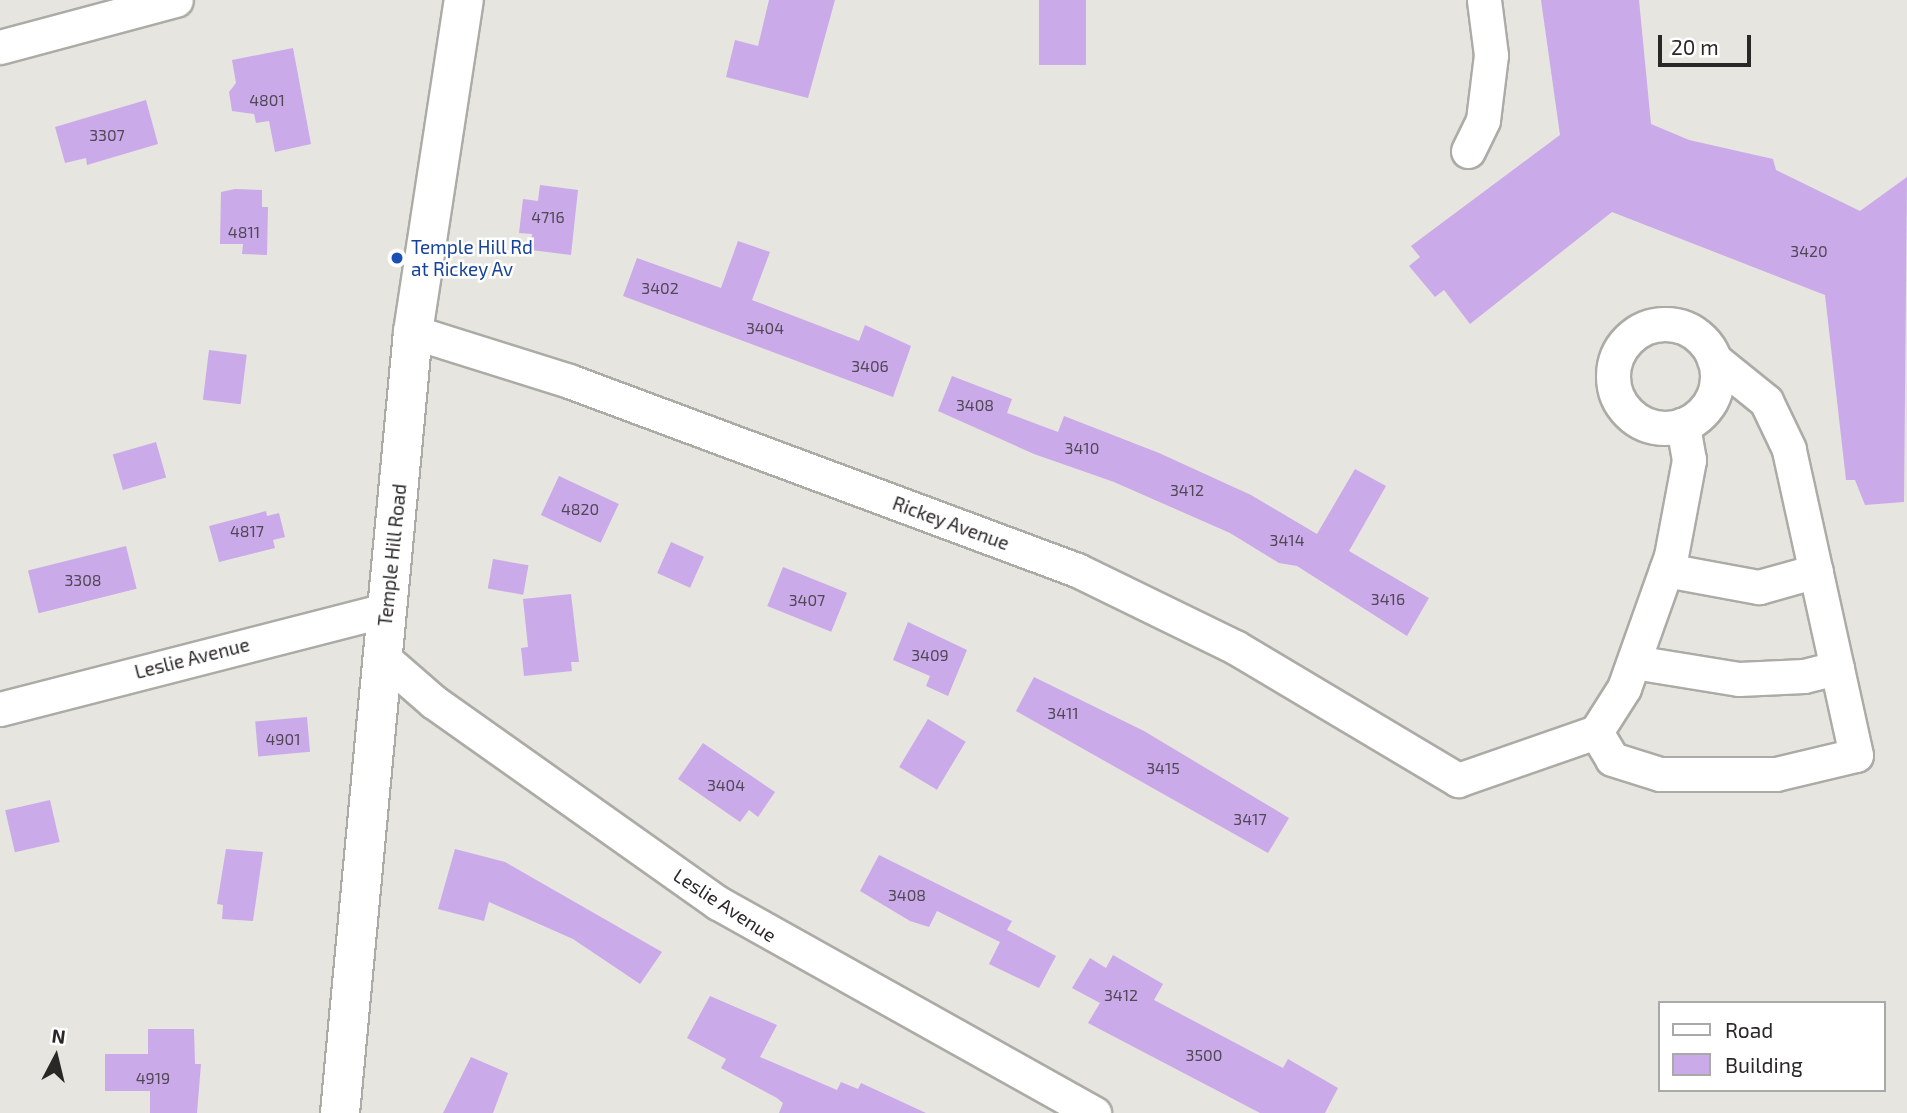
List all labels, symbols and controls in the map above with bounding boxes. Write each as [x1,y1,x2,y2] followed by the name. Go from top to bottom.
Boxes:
[1662,21,1755,65] scale bar
[1671,34,1719,59] text: 20 m
[249,90,285,110] house number: 4801
[89,125,125,145] house number: 3307
[531,207,565,227] house number: 4716
[228,222,260,242] house number: 4811
[411,236,533,280] place label: Temple Hill Rd at Rickey Av
[1790,241,1828,261] house number: 3420
[389,250,405,266] marker: Temple Hill Rd at Rickey Av
[641,278,679,298] house number: 3402
[746,318,784,338] house number: 3404
[851,356,889,376] house number: 3406
[956,395,994,415] house number: 3408
[1065,438,1099,458] house number: 3410
[1170,480,1204,500] house number: 3412
[373,482,411,628] street label: Temple Hill Road
[889,491,1013,555] street label: Rickey Avenue
[561,499,599,519] house number: 4820
[230,521,264,541] house number: 4817
[1270,530,1304,550] house number: 3414
[64,570,102,590] house number: 3308
[1371,589,1405,609] house number: 3416
[789,590,825,610] house number: 3407
[132,633,252,683] street label: Leslie Avenue
[911,645,949,665] house number: 3409
[1047,703,1079,723] house number: 3411
[265,729,301,749] house number: 4901
[1146,758,1180,778] house number: 3415
[707,775,745,795] house number: 3404
[1233,809,1267,829] house number: 3417
[669,863,781,947] street label: Leslie Avenue
[888,885,926,905] house number: 3408
[1104,985,1138,1005] house number: 3412
[1658,1001,1886,1092] legend
[1725,1017,1773,1042] text: Road
[21,1022,91,1092] north arrow
[50,1023,67,1048] text: N
[1186,1045,1222,1065] house number: 3500
[1725,1052,1803,1077] text: Building
[136,1068,170,1088] house number: 4919

